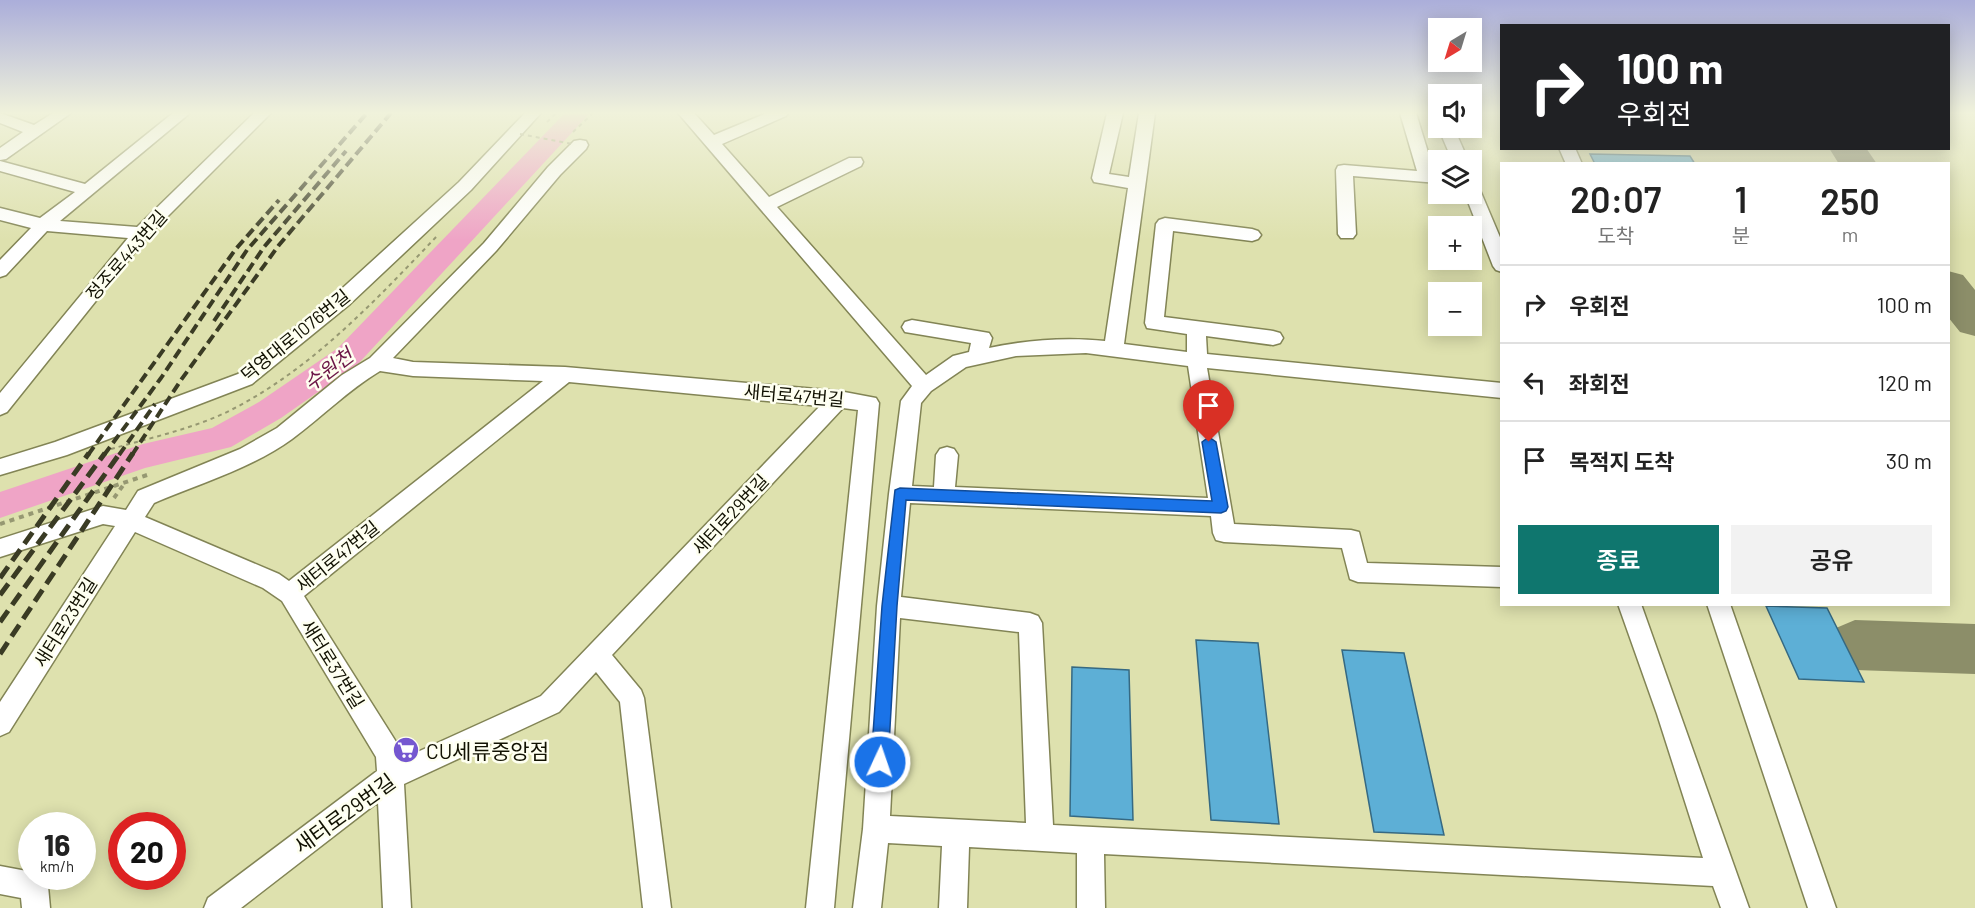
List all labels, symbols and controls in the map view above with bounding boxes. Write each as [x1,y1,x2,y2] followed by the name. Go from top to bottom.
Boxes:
[1428,18,1482,72] north arrow
[1428,18,1482,336] map controls
[1617,42,1723,92] text: 100 m
[1518,48,1596,126] icon: right
[1428,84,1482,138] button: sound
[1617,97,1692,129] text: 우회전
[1428,150,1482,204] button: layers
[1570,177,1661,220] text: 20:07
[1735,177,1747,220] text: 1
[1820,179,1880,222] text: 250
[81,206,171,304] street label: 정조로443번길
[1428,216,1482,270] button: +
[1842,222,1858,246] text: m
[1597,223,1634,247] text: 도착
[1732,223,1750,247] text: 분
[1428,282,1482,336] button: −
[236,284,354,386] street label: 덕영대로1076번길
[1518,288,1551,321] icon: right
[1877,291,1932,317] text: 100 m
[1569,292,1630,318] text: 우회전
[299,341,359,395] water label: 수원천
[1518,366,1551,399] icon: left
[1877,369,1932,395] text: 120 m
[1569,370,1630,396] text: 좌회전
[743,380,845,410] street label: 새터로47번길
[1183,380,1234,442] pin
[1192,389,1225,422] icon: arrive
[1518,444,1551,477] icon: arrive
[1886,447,1932,473] text: 30 m
[1569,448,1675,474] text: 목적지 도착
[687,469,773,559] street label: 새터로29번길
[291,516,383,596] street label: 새터로47번길
[1518,525,1719,594] button: 종료
[1731,525,1932,594] button: 공유
[29,573,101,671] street label: 새터로23번길
[297,616,369,712] street label: 새터로37번길
[848,730,912,794] position arrow
[391,735,421,765] supermarket icon: CU세류중앙점
[426,738,549,763] place label: CU세류중앙점
[289,768,399,858] street label: 새터로29번길
[108,812,186,890] speed limit sign: 20
[44,826,70,862] text: 16
[40,857,74,875] text: km/h

